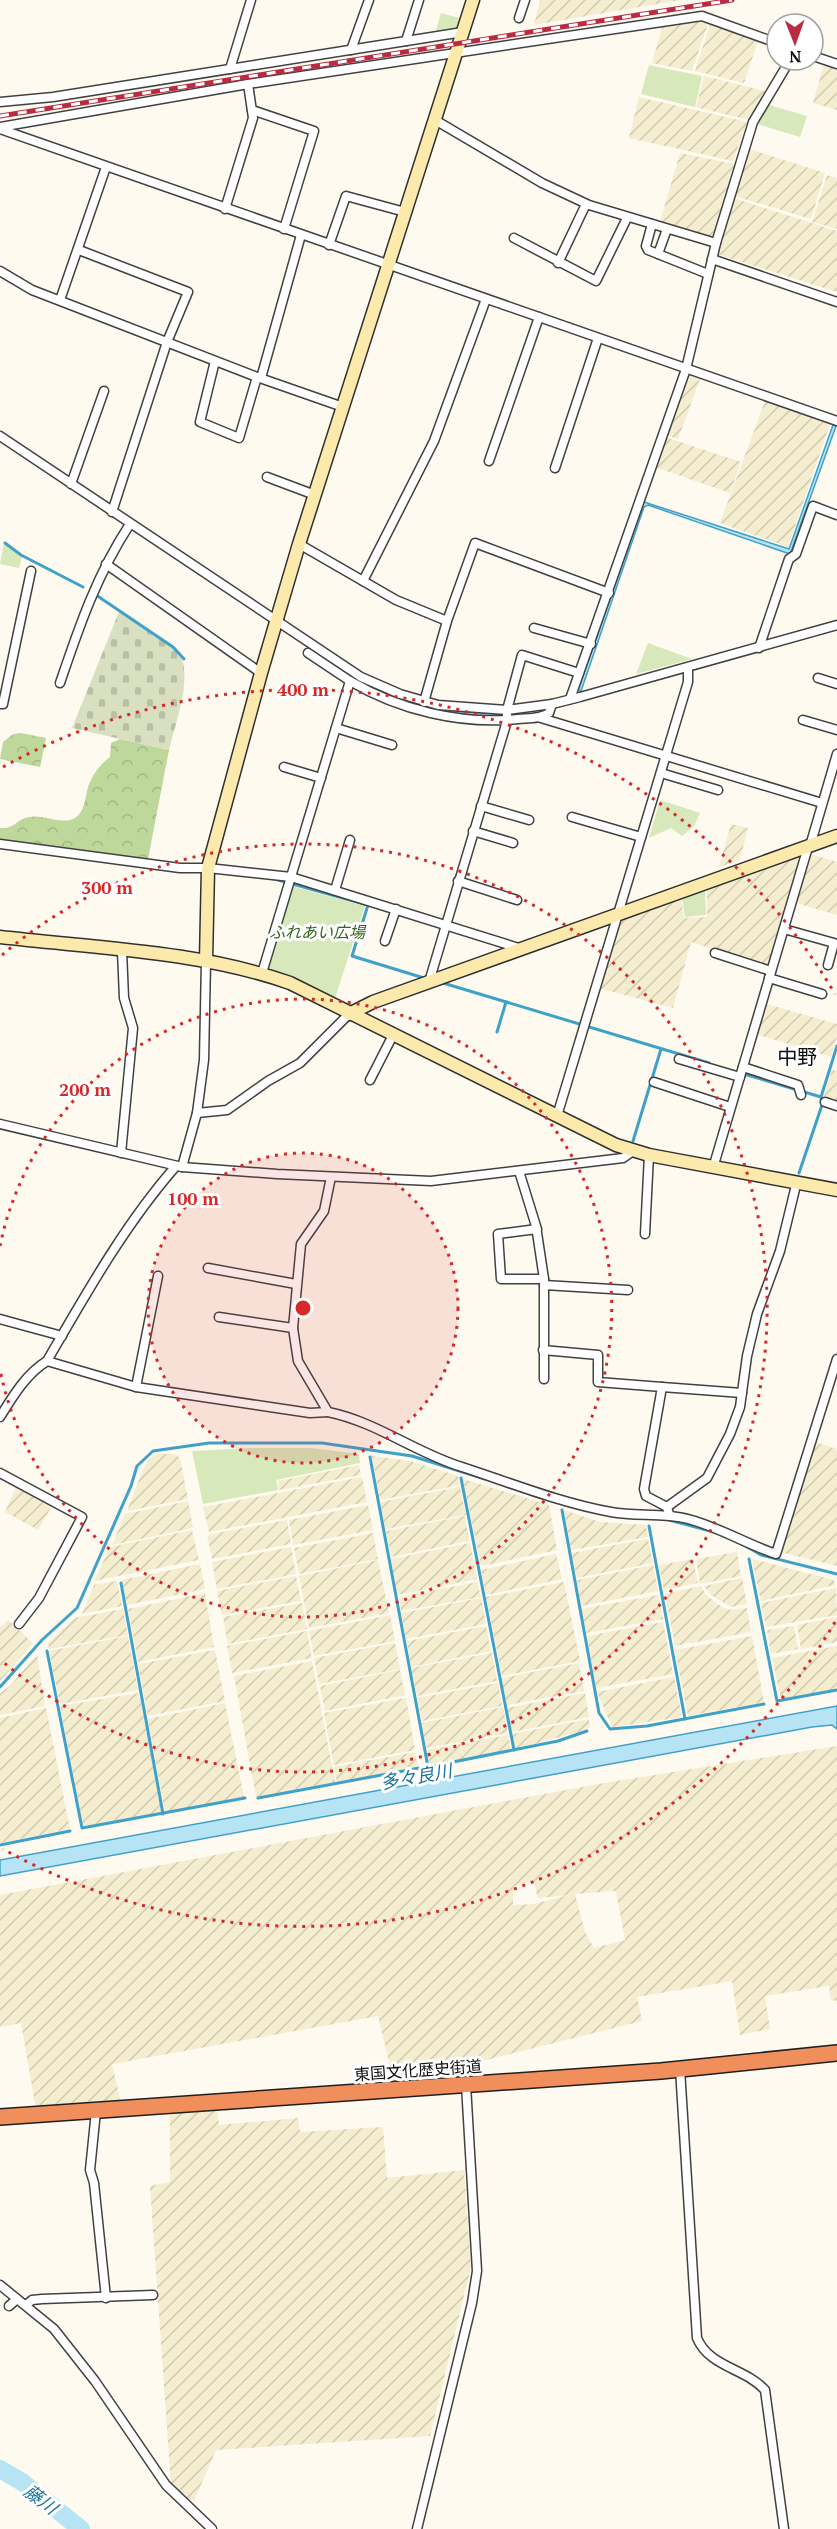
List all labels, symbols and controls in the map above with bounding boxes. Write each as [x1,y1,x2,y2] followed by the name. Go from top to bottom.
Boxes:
[765,12,825,72] north arrow
[789,46,802,68] text: N
[277,677,329,701] text: 400 m
[81,875,133,899] text: 300 m
[269,921,367,943] park label: ふれあい広場
[777,1043,817,1070] district label: 中野
[59,1077,111,1101] text: 200 m
[167,1186,219,1210] text: 100 m
[293,1298,313,1318] centre of rings
[378,1758,456,1794] water label: 多々良川
[353,2055,483,2085] street label: 東国文化歴史街道
[19,2479,64,2521] water label: 藤川

